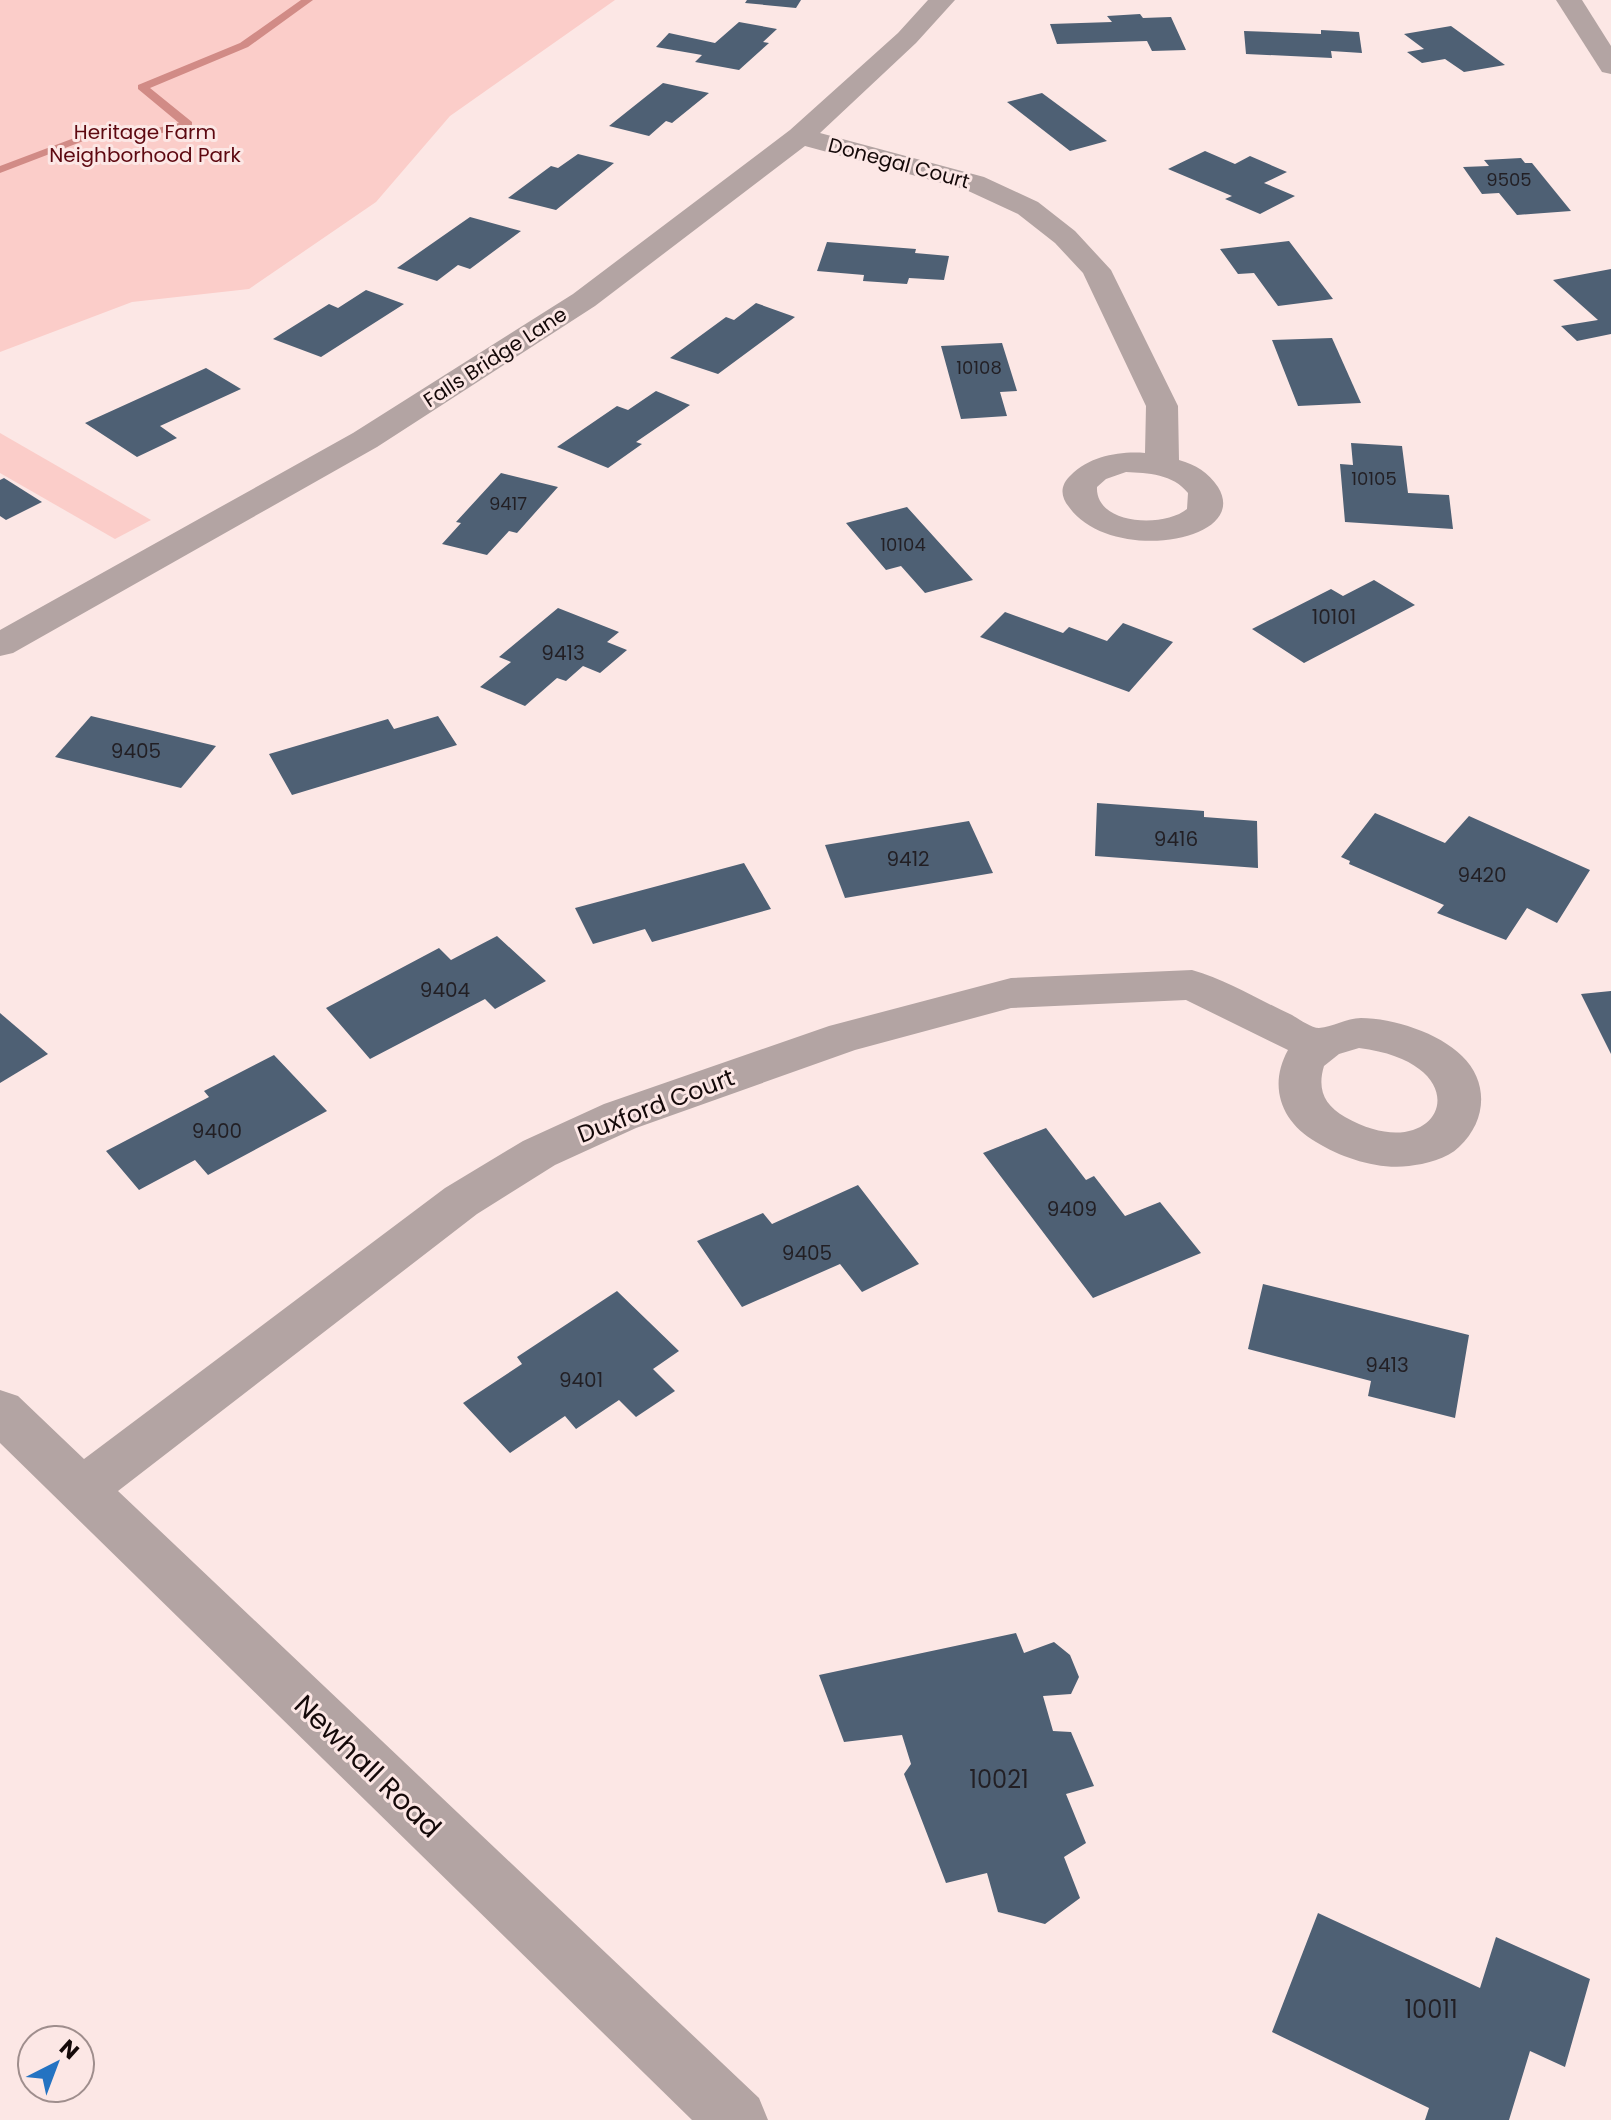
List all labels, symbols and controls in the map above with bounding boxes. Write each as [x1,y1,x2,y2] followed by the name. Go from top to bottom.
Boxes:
[49,118,241,169] park label: Heritage Farm Neighborhood Park
[825,131,973,195] street label: Donegal Court
[1486,167,1532,192] house number: 9505
[418,300,572,414] street label: Falls Bridge Lane
[956,355,1002,380] house number: 10108
[1351,466,1397,491] house number: 10105
[489,491,527,516] house number: 9417
[880,532,926,557] house number: 10104
[1312,603,1356,631] house number: 10101
[541,639,585,667] house number: 9413
[111,737,161,765] house number: 9405
[1154,825,1198,853] house number: 9416
[886,845,930,873] house number: 9412
[1457,861,1507,889] house number: 9420
[420,976,470,1004] house number: 9404
[573,1060,739,1151] street label: Duxford Court
[192,1117,242,1145] house number: 9400
[1047,1195,1097,1223] house number: 9409
[782,1239,832,1267] house number: 9405
[1365,1351,1409,1379] house number: 9413
[559,1366,603,1394] house number: 9401
[285,1686,450,1847] street label: Newhall Road
[969,1763,1029,1796] house number: 10021
[1404,1993,1458,2026] house number: 10011
[16,2024,96,2104] north arrow
[53,2032,86,2067] text: N

